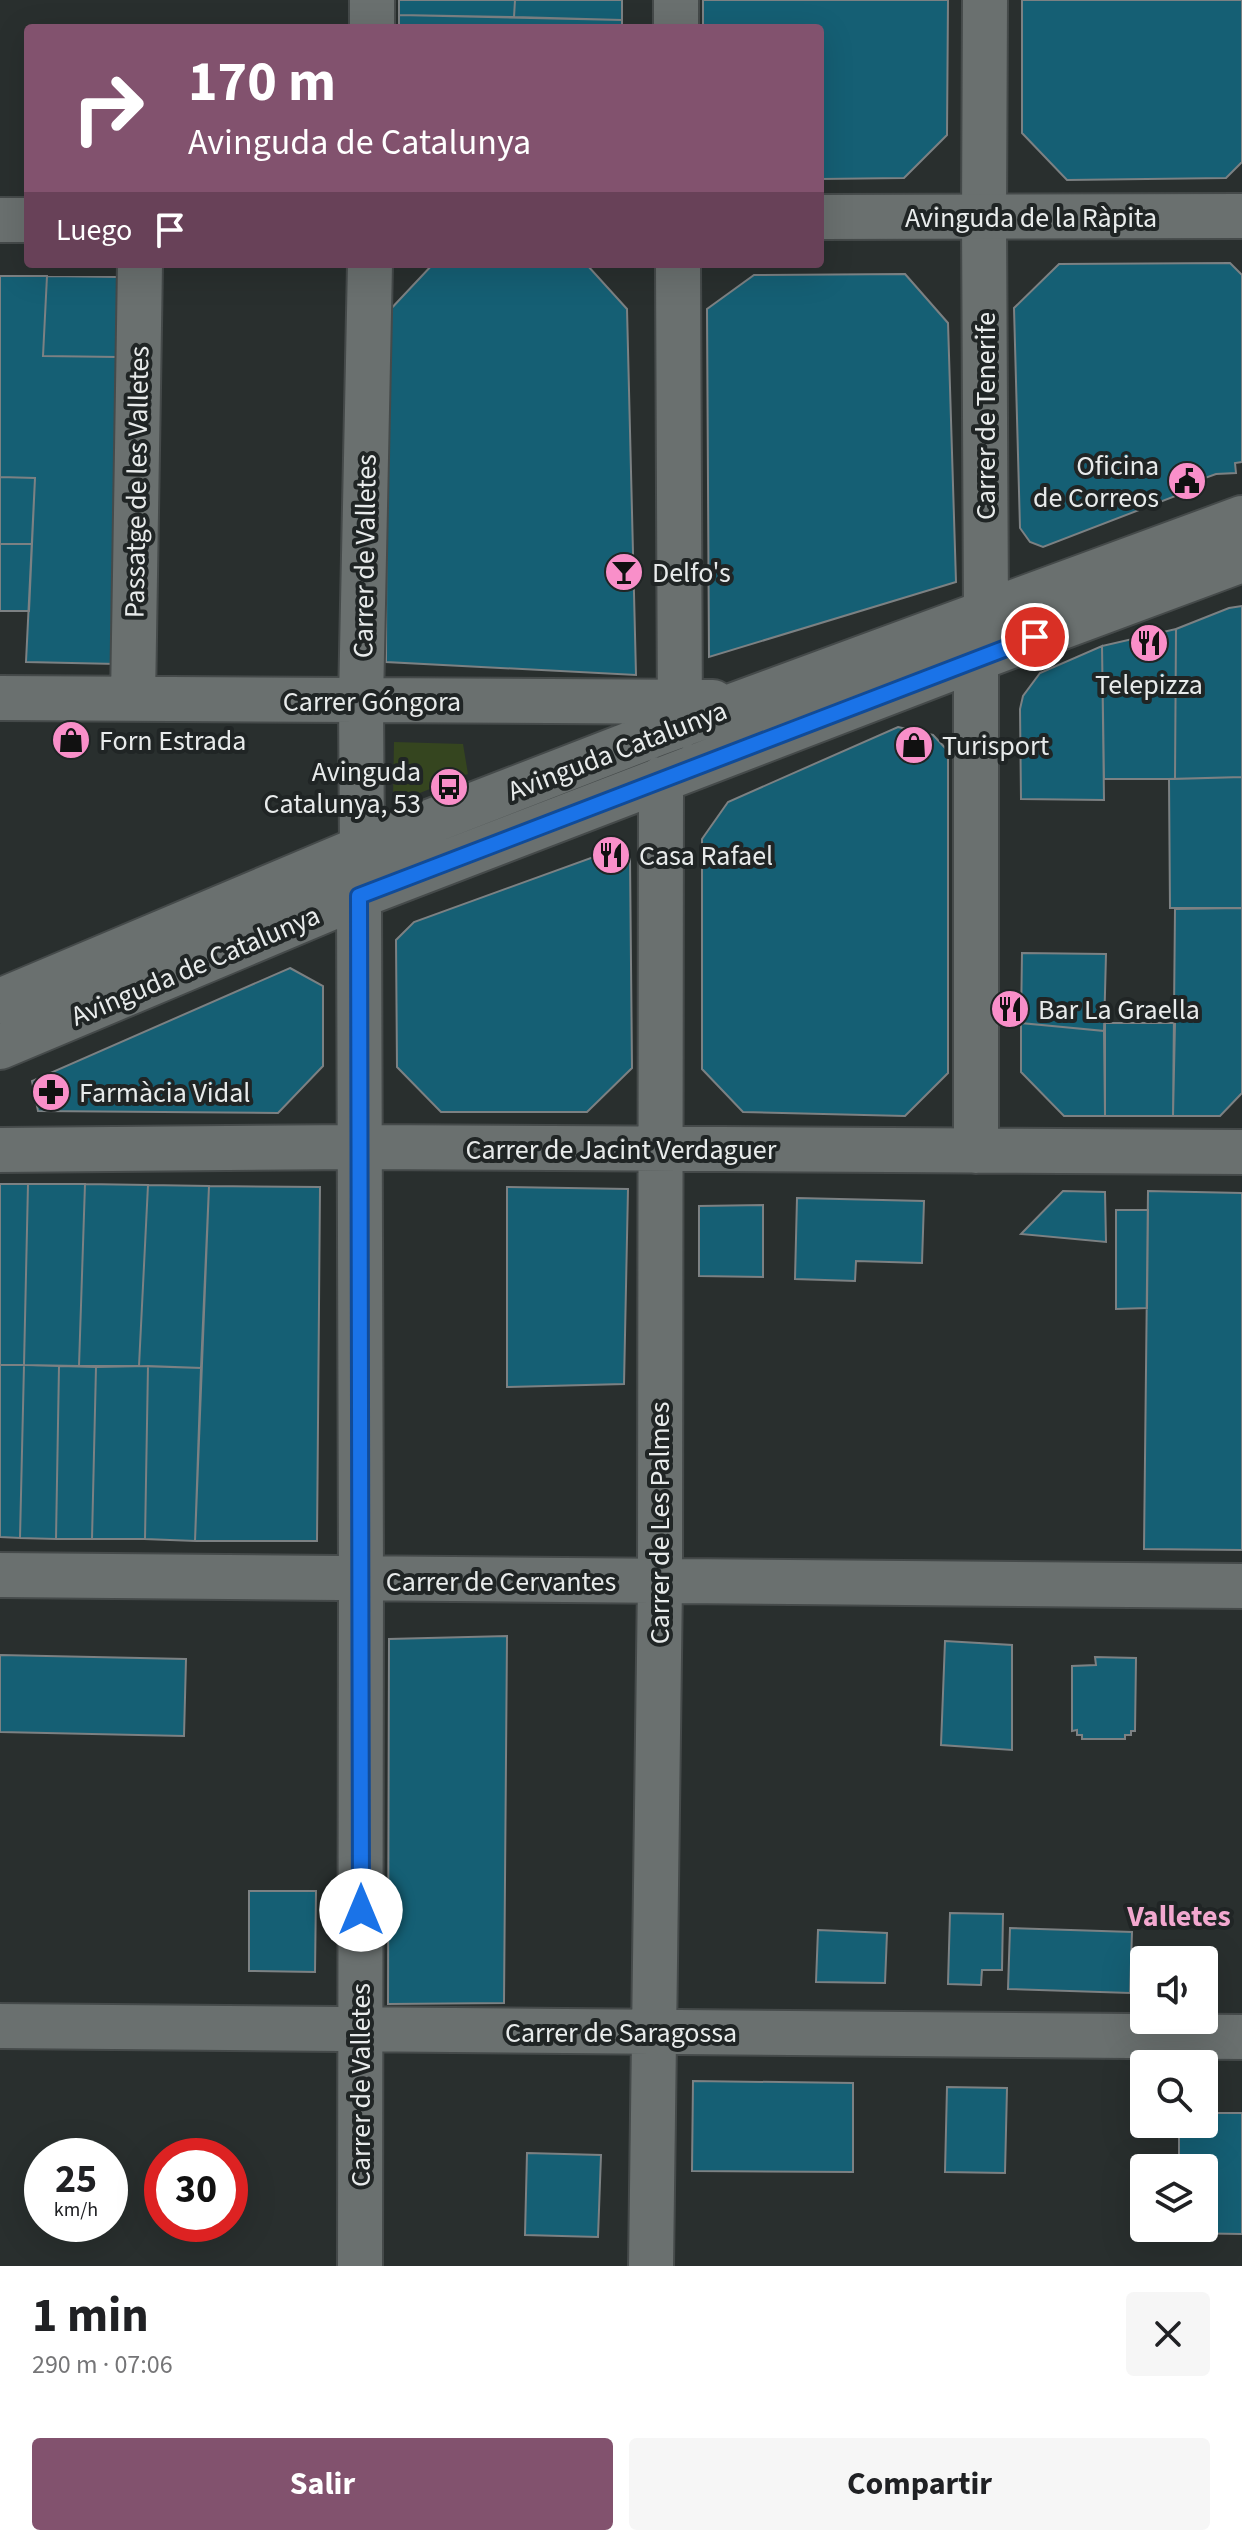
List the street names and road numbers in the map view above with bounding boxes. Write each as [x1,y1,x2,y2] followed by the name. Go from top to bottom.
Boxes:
[905,198,1157,238] street label: Avinguda de la Ràpita
[966,312,1006,520] street label: Carrer de Tenerife
[115,346,159,618] street label: Passatge de les Valletes
[343,454,387,658] street label: Carrer de Valletes
[283,682,461,722] street label: Carrer Góngora
[502,691,733,811] street label: Avinguda Catalunya
[65,895,326,1036] street label: Avinguda de Catalunya
[466,1130,777,1170] street label: Carrer de Jacint Verdaguer
[640,1402,680,1644] street label: Carrer de Les Palmes
[386,1562,616,1602] street label: Carrer de Cervantes
[341,1983,381,2187] street label: Carrer de Valletes
[505,2013,737,2053] street label: Carrer de Saragossa

